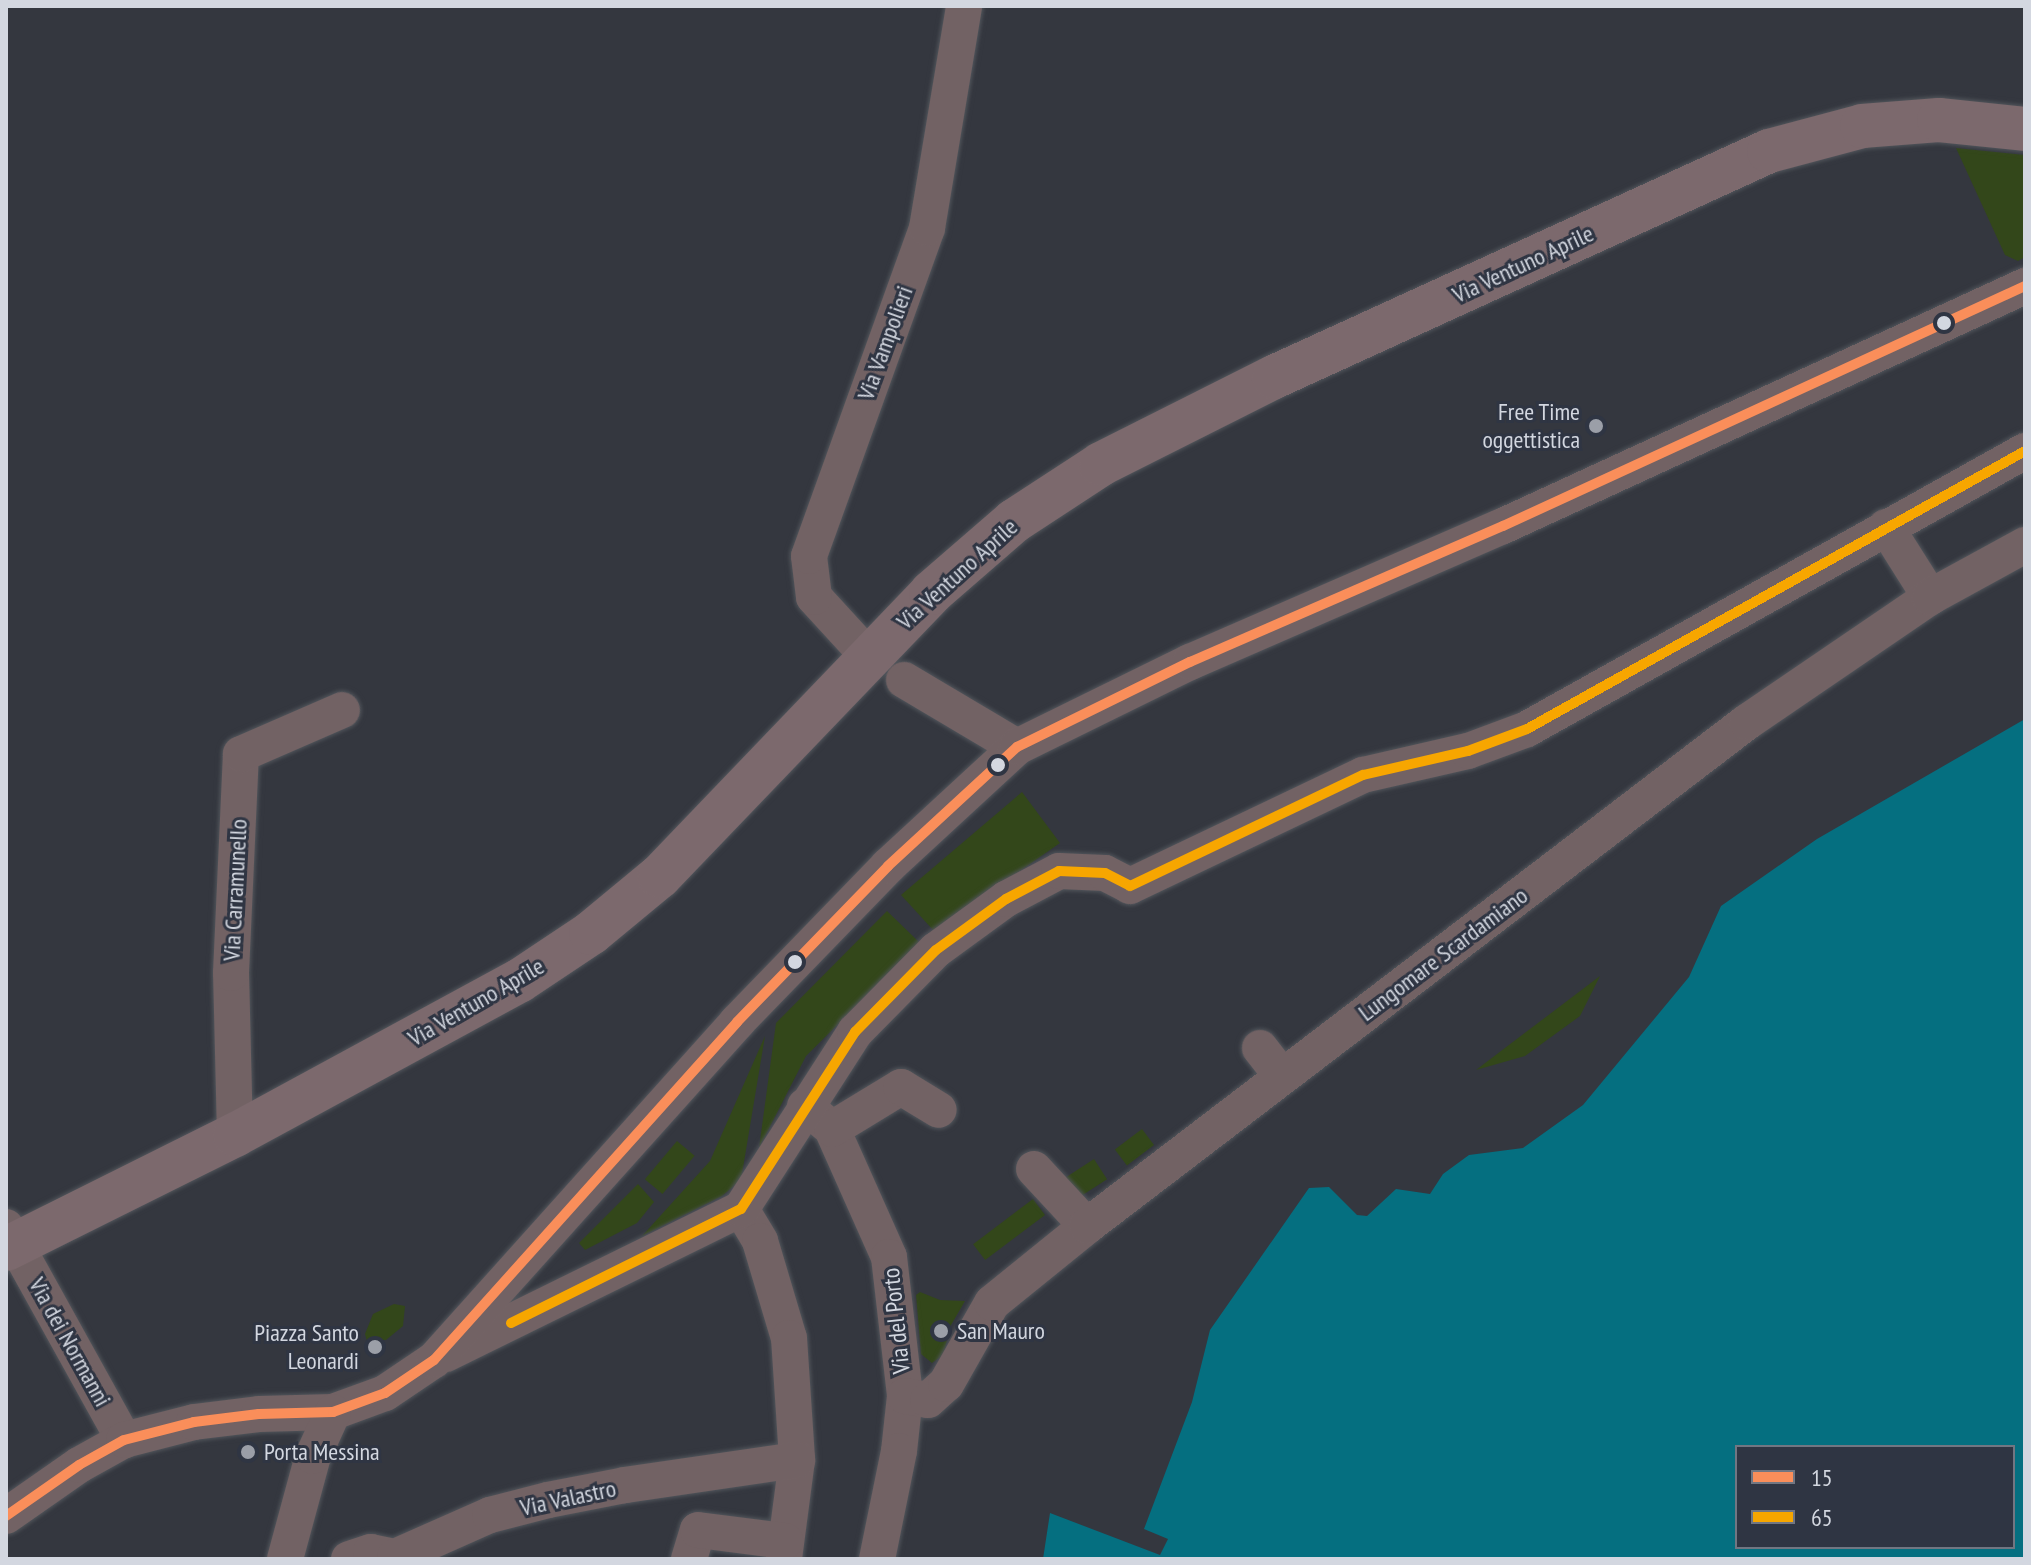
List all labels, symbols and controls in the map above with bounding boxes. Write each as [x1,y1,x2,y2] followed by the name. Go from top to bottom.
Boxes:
[1447,219,1599,309] street label: Via Ventuno Aprile
[851,282,919,404] street label: Via Vampolieri
[1936,315,1952,331] unlabelled marker
[1483,398,1580,454] place label: Free Time oggettistica
[1587,417,1605,435] marker: Free Time oggettistica
[890,512,1024,636] street label: Via Ventuno Aprile
[990,757,1006,773] unlabelled marker
[217,818,253,962] street label: Via Carramunello
[1353,881,1533,1027] street label: Lungomare Scardamiano
[402,951,550,1053] street label: Via Ventuno Aprile
[787,954,803,970] unlabelled marker
[876,1267,916,1375] street label: Via del Porto
[23,1272,117,1412] street label: Via dei Normanni
[957,1317,1045,1345] place label: San Mauro
[254,1319,359,1375] place label: Piazza Santo Leonardi
[932,1322,950,1340] marker: San Mauro
[366,1338,384,1356] marker: Piazza Santo Leonardi
[264,1438,380,1466] place label: Porta Messina
[239,1443,257,1461] marker: Porta Messina
[1735,1445,2015,1549] legend
[1811,1462,1833,1493] text: 15
[517,1474,619,1522] street label: Via Valastro
[1811,1502,1833,1533] text: 65

